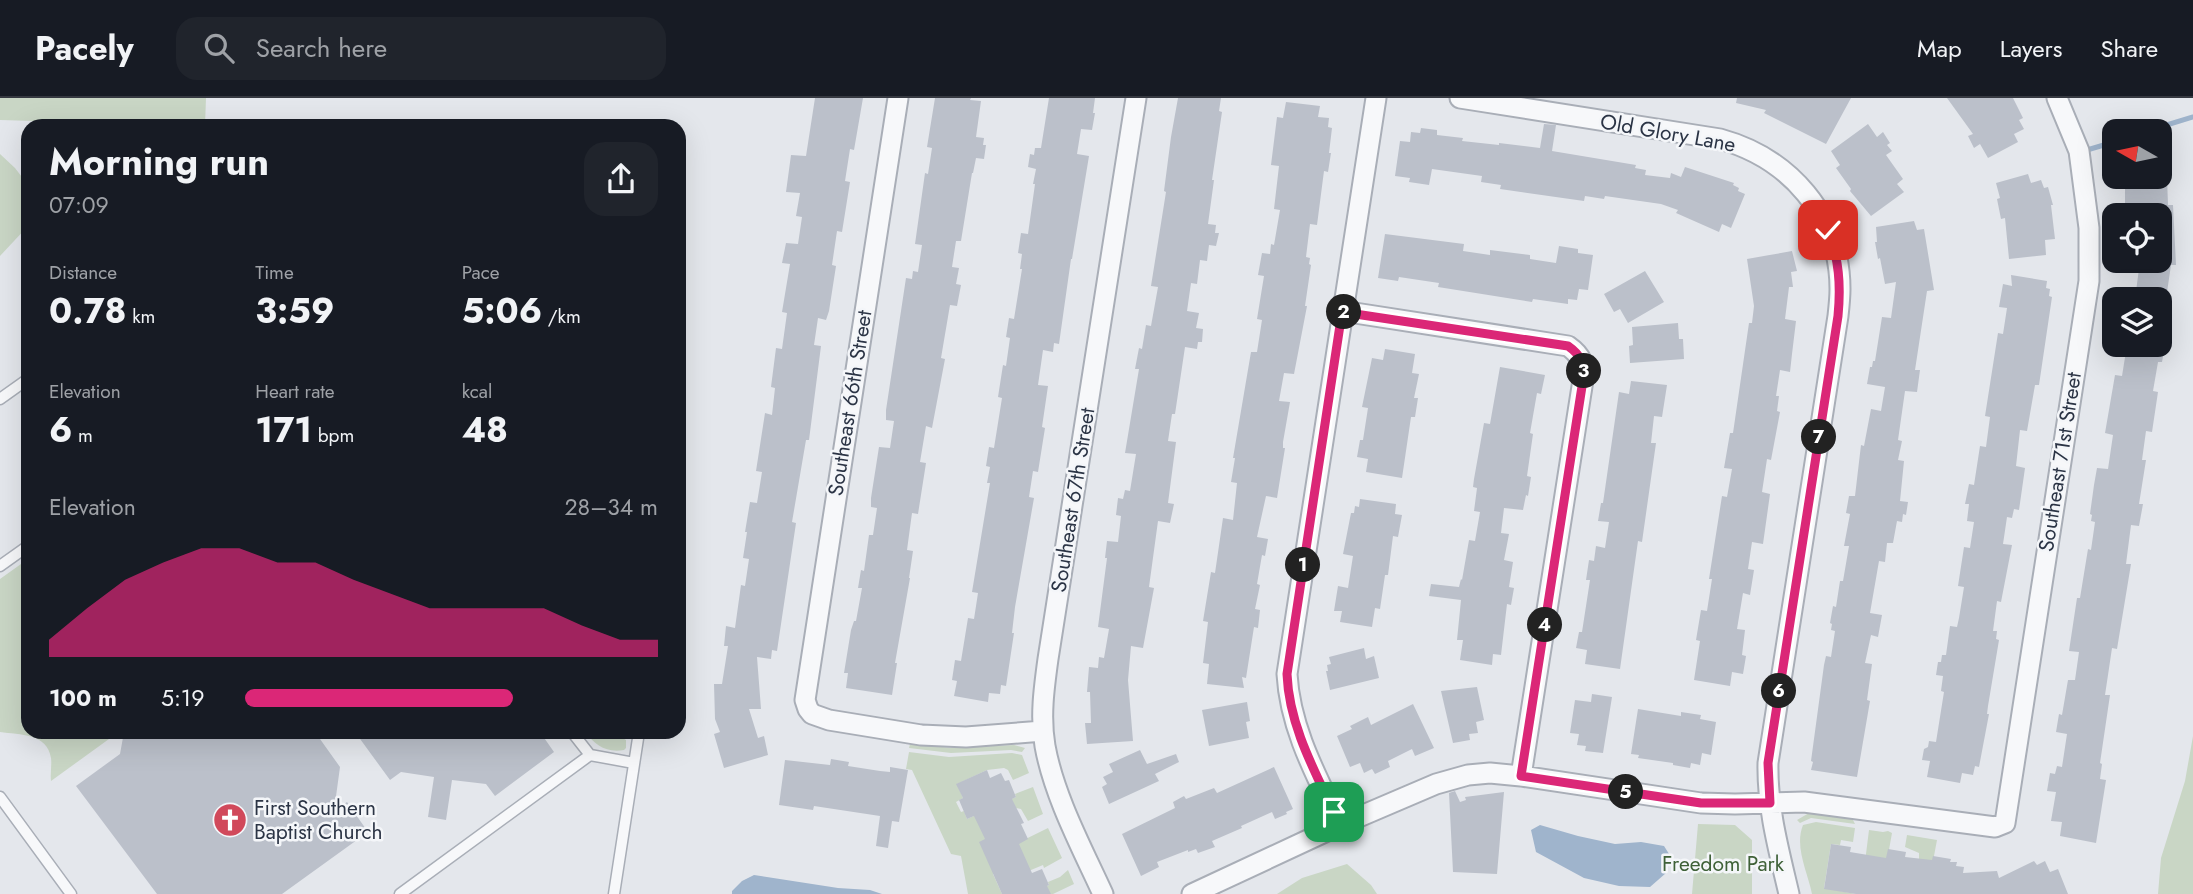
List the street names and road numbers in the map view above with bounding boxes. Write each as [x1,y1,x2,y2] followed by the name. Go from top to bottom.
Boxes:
[1598,106,1738,160] street label: Old Glory Lane
[821,308,879,498] street label: Southeast 66th Street
[2031,370,2089,554] street label: Southeast 71st Street
[1044,406,1102,594] street label: Southeast 67th Street

